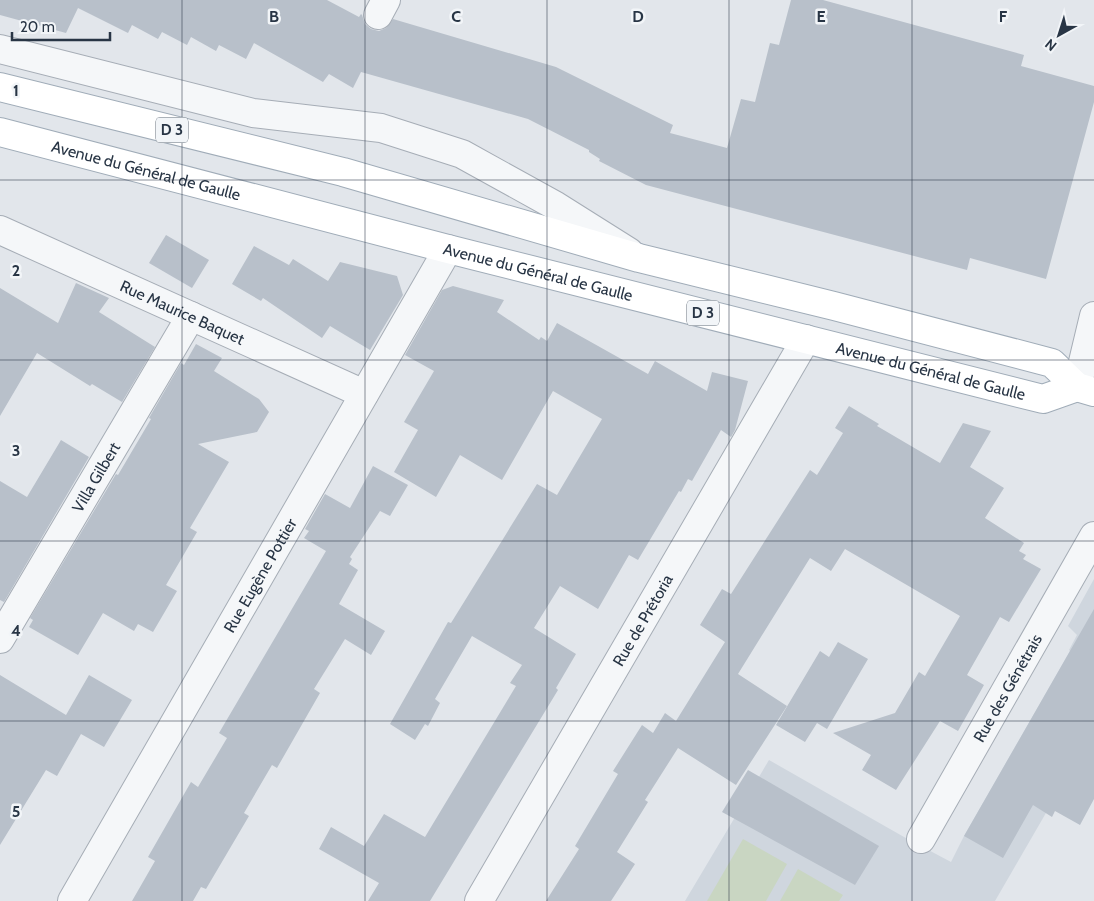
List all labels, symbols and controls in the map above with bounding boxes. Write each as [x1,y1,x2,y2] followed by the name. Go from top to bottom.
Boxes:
[269,7,279,26] text: B
[451,7,461,26] text: C
[632,7,644,26] text: D
[816,7,826,26] text: E
[999,7,1008,26] text: F
[12,10,110,42] scale bar
[1034,10,1084,60] north arrow
[20,18,55,36] text: 20 m
[1041,35,1060,55] text: N
[13,81,19,100] text: 1
[156,118,188,142] road number: D 3
[49,137,243,204] street label: Avenue du Général de Gaulle
[441,239,635,305] street label: Avenue du Général de Gaulle
[12,261,20,280] text: 2
[117,276,248,349] street label: Rue Maurice Baquet
[687,300,719,326] road number: D 3
[834,338,1027,404] street label: Avenue du Général de Gaulle
[68,438,124,516] street label: Villa Gilbert
[12,441,20,460] text: 3
[220,514,301,636] street label: Rue Eugène Pottier
[609,571,677,670] street label: Rue de Prétoria
[11,621,21,640] text: 4
[969,631,1046,745] street label: Rue des Génétrais
[12,802,20,821] text: 5

